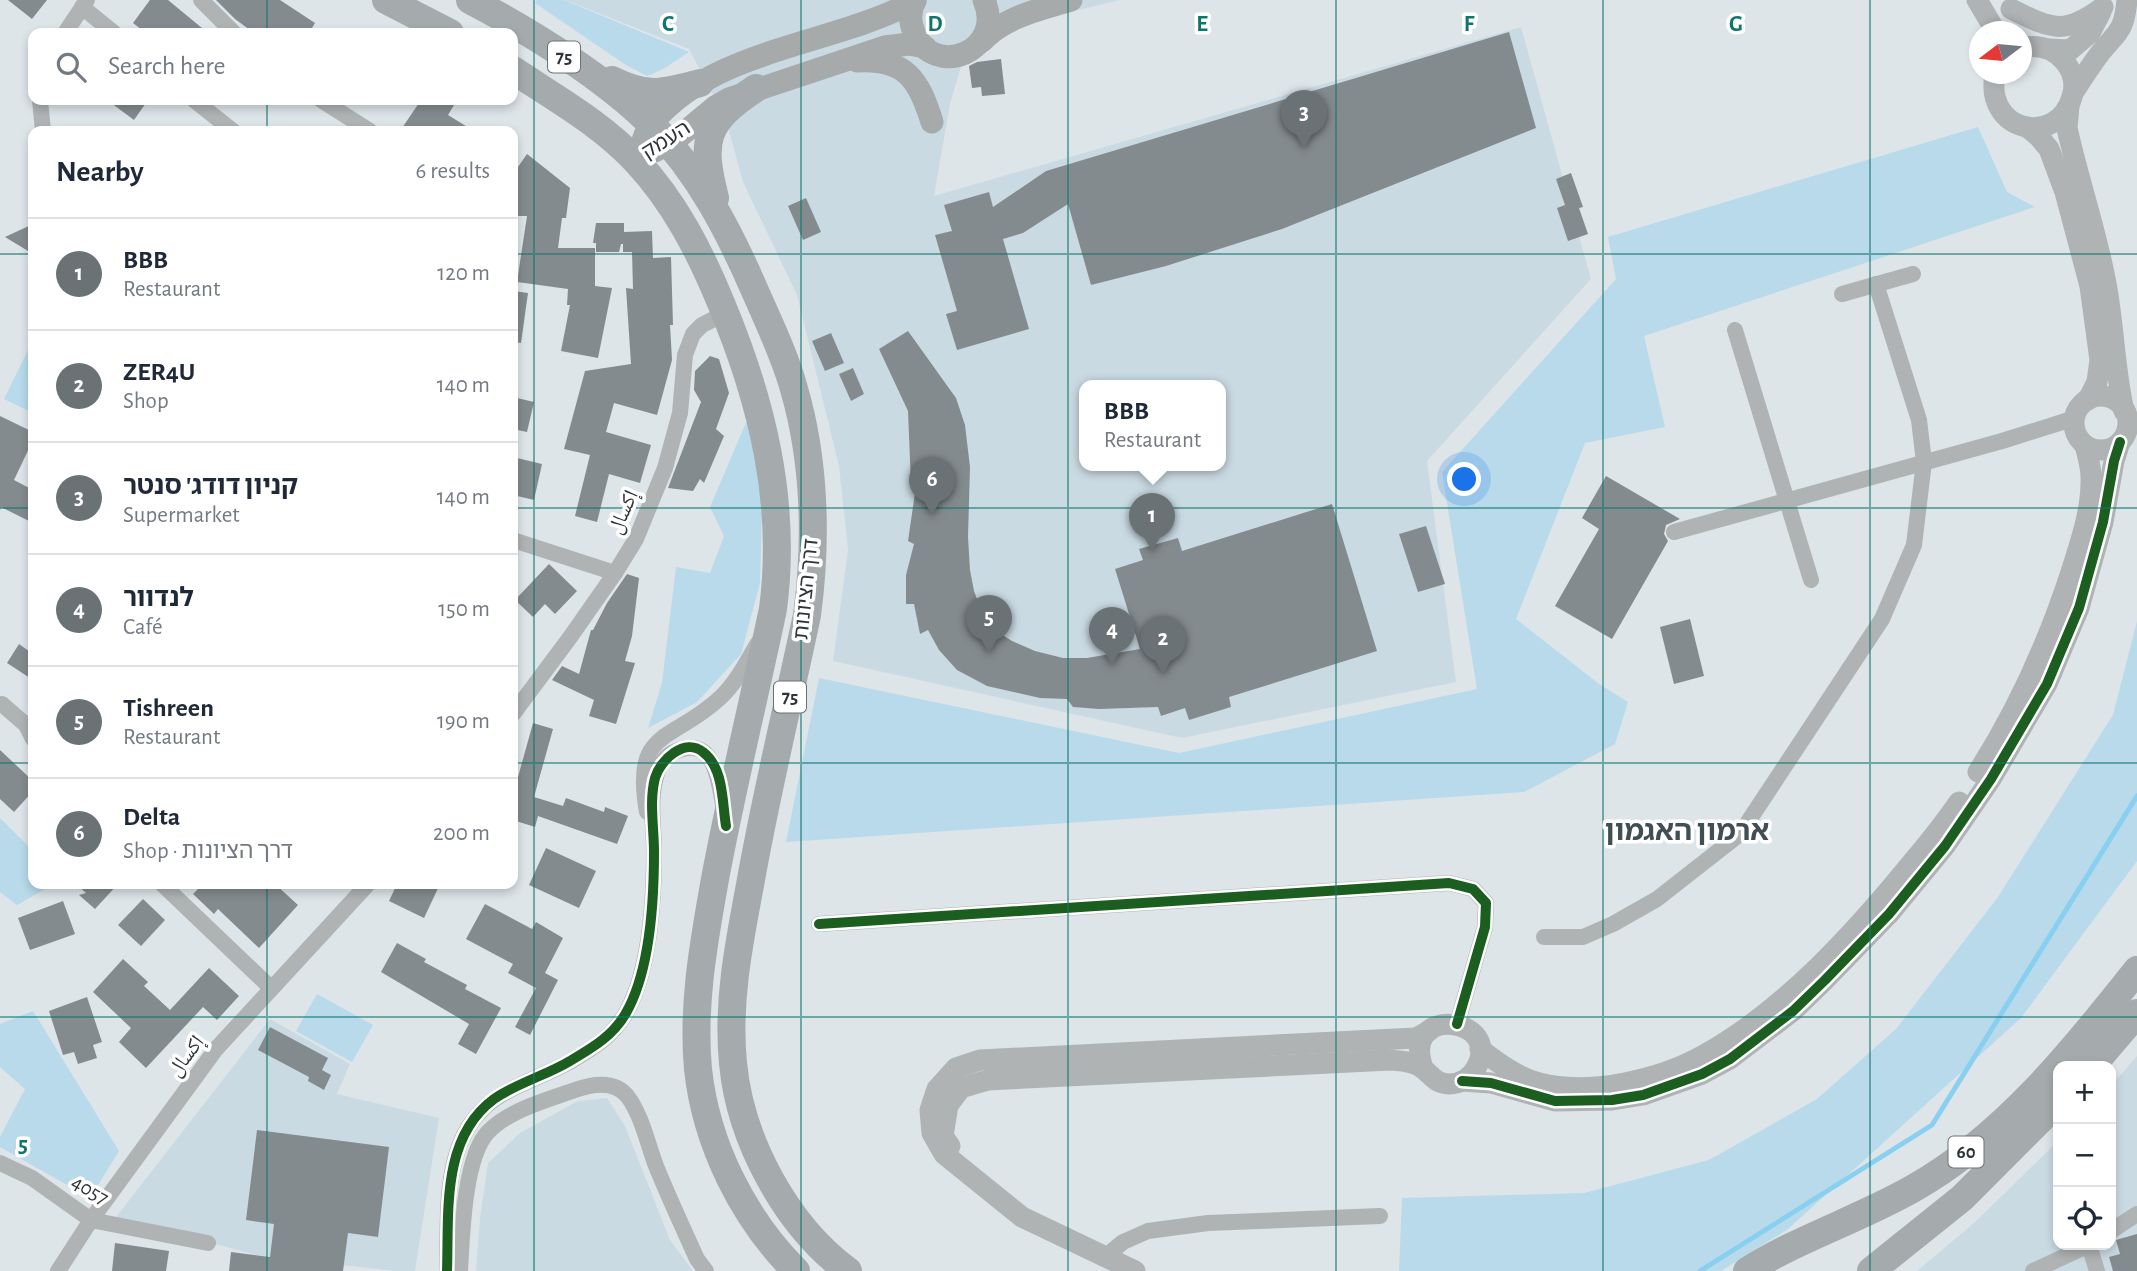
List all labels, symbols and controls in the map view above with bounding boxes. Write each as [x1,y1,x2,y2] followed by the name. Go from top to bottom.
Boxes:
[662,13,674,36] text: C
[927,13,943,36] text: D
[1196,13,1208,36] text: E
[1464,13,1475,36] text: F
[1729,13,1743,36] text: G
[1969,21,2032,84] north arrow
[28,28,518,105] search box
[548,41,580,72] road number: 75
[52,48,90,86] icon: search
[108,53,226,79] text: Search here
[1281,90,1327,148] pin: 3
[638,117,694,163] street label: העמק
[56,157,144,187] text: Nearby
[416,160,490,183] text: 6 results
[123,247,168,273] text: BBB
[75,262,83,285] text: 1
[437,262,490,285] text: 120 m
[123,278,220,301] text: Restaurant
[123,359,195,385] text: ZER4U
[74,374,84,397] text: 2
[437,374,490,397] text: 140 m
[1079,380,1226,471] popup
[123,390,169,413] text: Shop
[1104,398,1149,424] text: BBB
[1104,429,1201,452] text: Restaurant
[909,457,955,515] pin: 6
[1447,462,1481,496] your location
[123,473,298,499] text: קניון דודג' סנטר
[74,486,84,509] text: 3
[437,486,490,509] text: 140 m
[604,487,645,538] street label: إكسال
[1129,493,1175,551] pin: 1
[123,504,240,527] text: Supermarket
[790,537,822,641] street label: דרך הציונות
[123,585,194,611] text: לנדוור
[966,595,1012,653] pin: 5
[73,598,85,621] text: 4
[438,598,490,621] text: 150 m
[1089,607,1135,665] pin: 4
[123,616,163,639] text: Café
[1140,616,1186,674] pin: 2
[774,682,806,712] road number: 75
[123,695,214,721] text: Tishreen
[74,710,84,733] text: 5
[437,710,490,733] text: 190 m
[123,726,220,749] text: Restaurant
[123,804,180,830] text: Delta
[1605,818,1769,846] district label: ארמון האגמון
[73,822,85,845] text: 6
[433,822,490,845] text: 200 m
[123,840,293,863] text: Shop · דרך הציונות
[164,1032,210,1082] street label: إكسال
[2053,1061,2116,1250] map controls
[2053,1061,2116,1124] button: +
[2053,1124,2116,1187] button: −
[18,1134,28,1157] text: 5
[1948,1136,1983,1168] road number: 60
[68,1171,112,1209] street label: 4057
[2053,1187,2116,1250] button: locate

